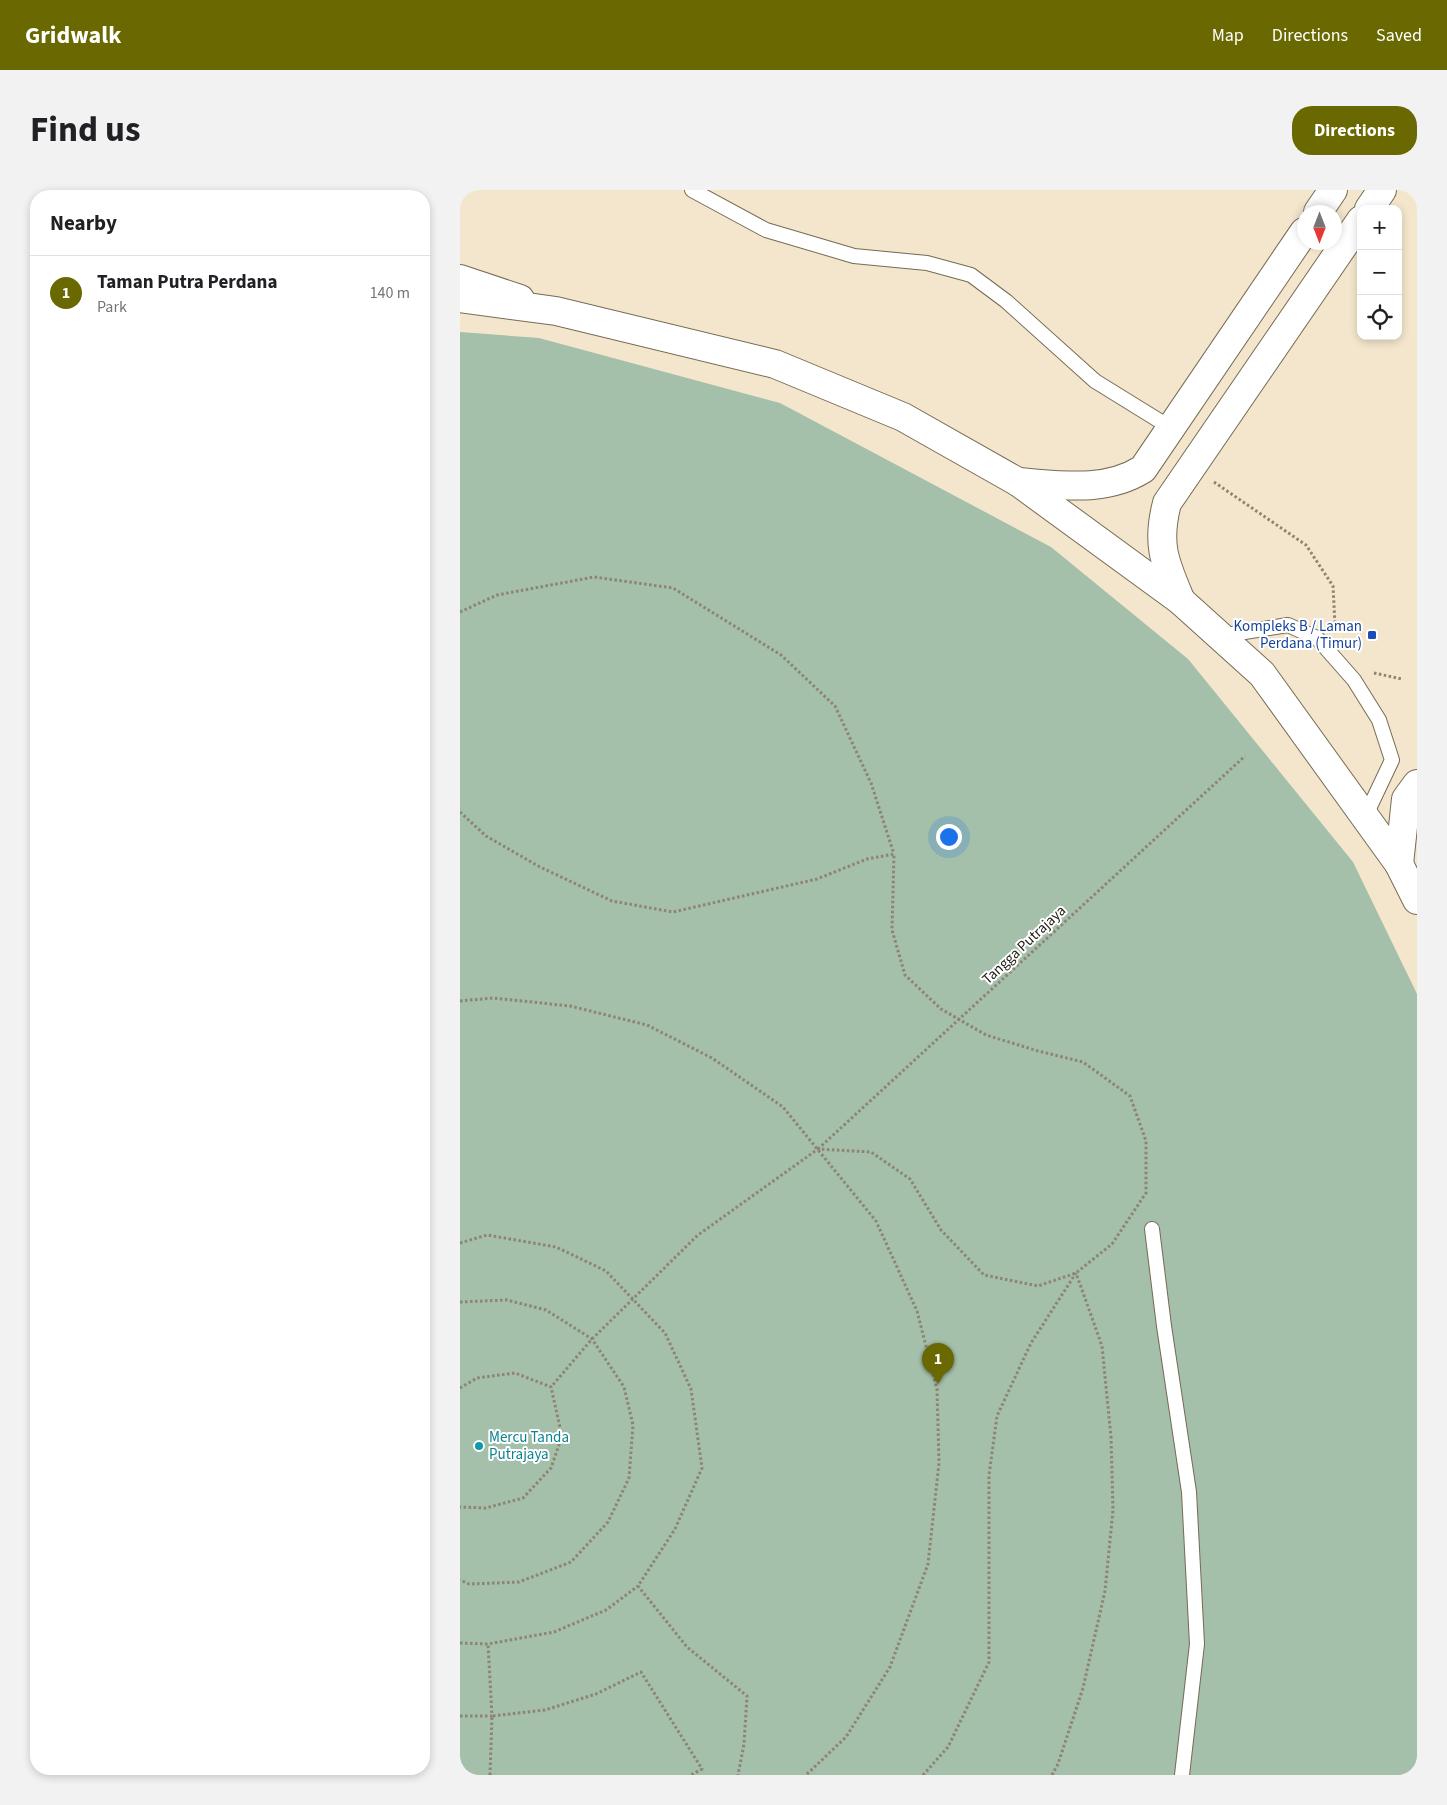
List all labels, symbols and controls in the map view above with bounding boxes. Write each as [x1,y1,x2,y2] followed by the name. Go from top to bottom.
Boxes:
[25,18,121,53] text: Gridwalk
[1212,23,1244,48] text: Map
[1272,23,1348,48] text: Directions
[1376,23,1422,48] text: Saved
[30,105,140,155] text: Find us
[1292,106,1417,155] button: Directions
[1297,205,1342,250] north arrow
[1357,205,1402,340] map controls
[1357,205,1402,250] button: +
[50,208,117,238] text: Nearby
[1357,250,1402,295] button: −
[97,269,278,296] text: Taman Putra Perdana
[62,282,70,304] text: 1
[370,282,410,304] text: 140 m
[1357,295,1402,340] button: locate
[97,296,127,318] text: Park
[1233,616,1362,654] place label: Kompleks B / Laman Perdana (Timur)
[1366,629,1378,641] marker: Kompleks B / Laman Perdana (Timur)
[936,824,962,850] your location
[977,901,1071,989] street label: Tangga Putrajaya
[922,1343,954,1384] pin: 1
[489,1427,569,1465] place label: Mercu Tanda Putrajaya
[473,1440,485,1452] marker: Mercu Tanda Putrajaya

